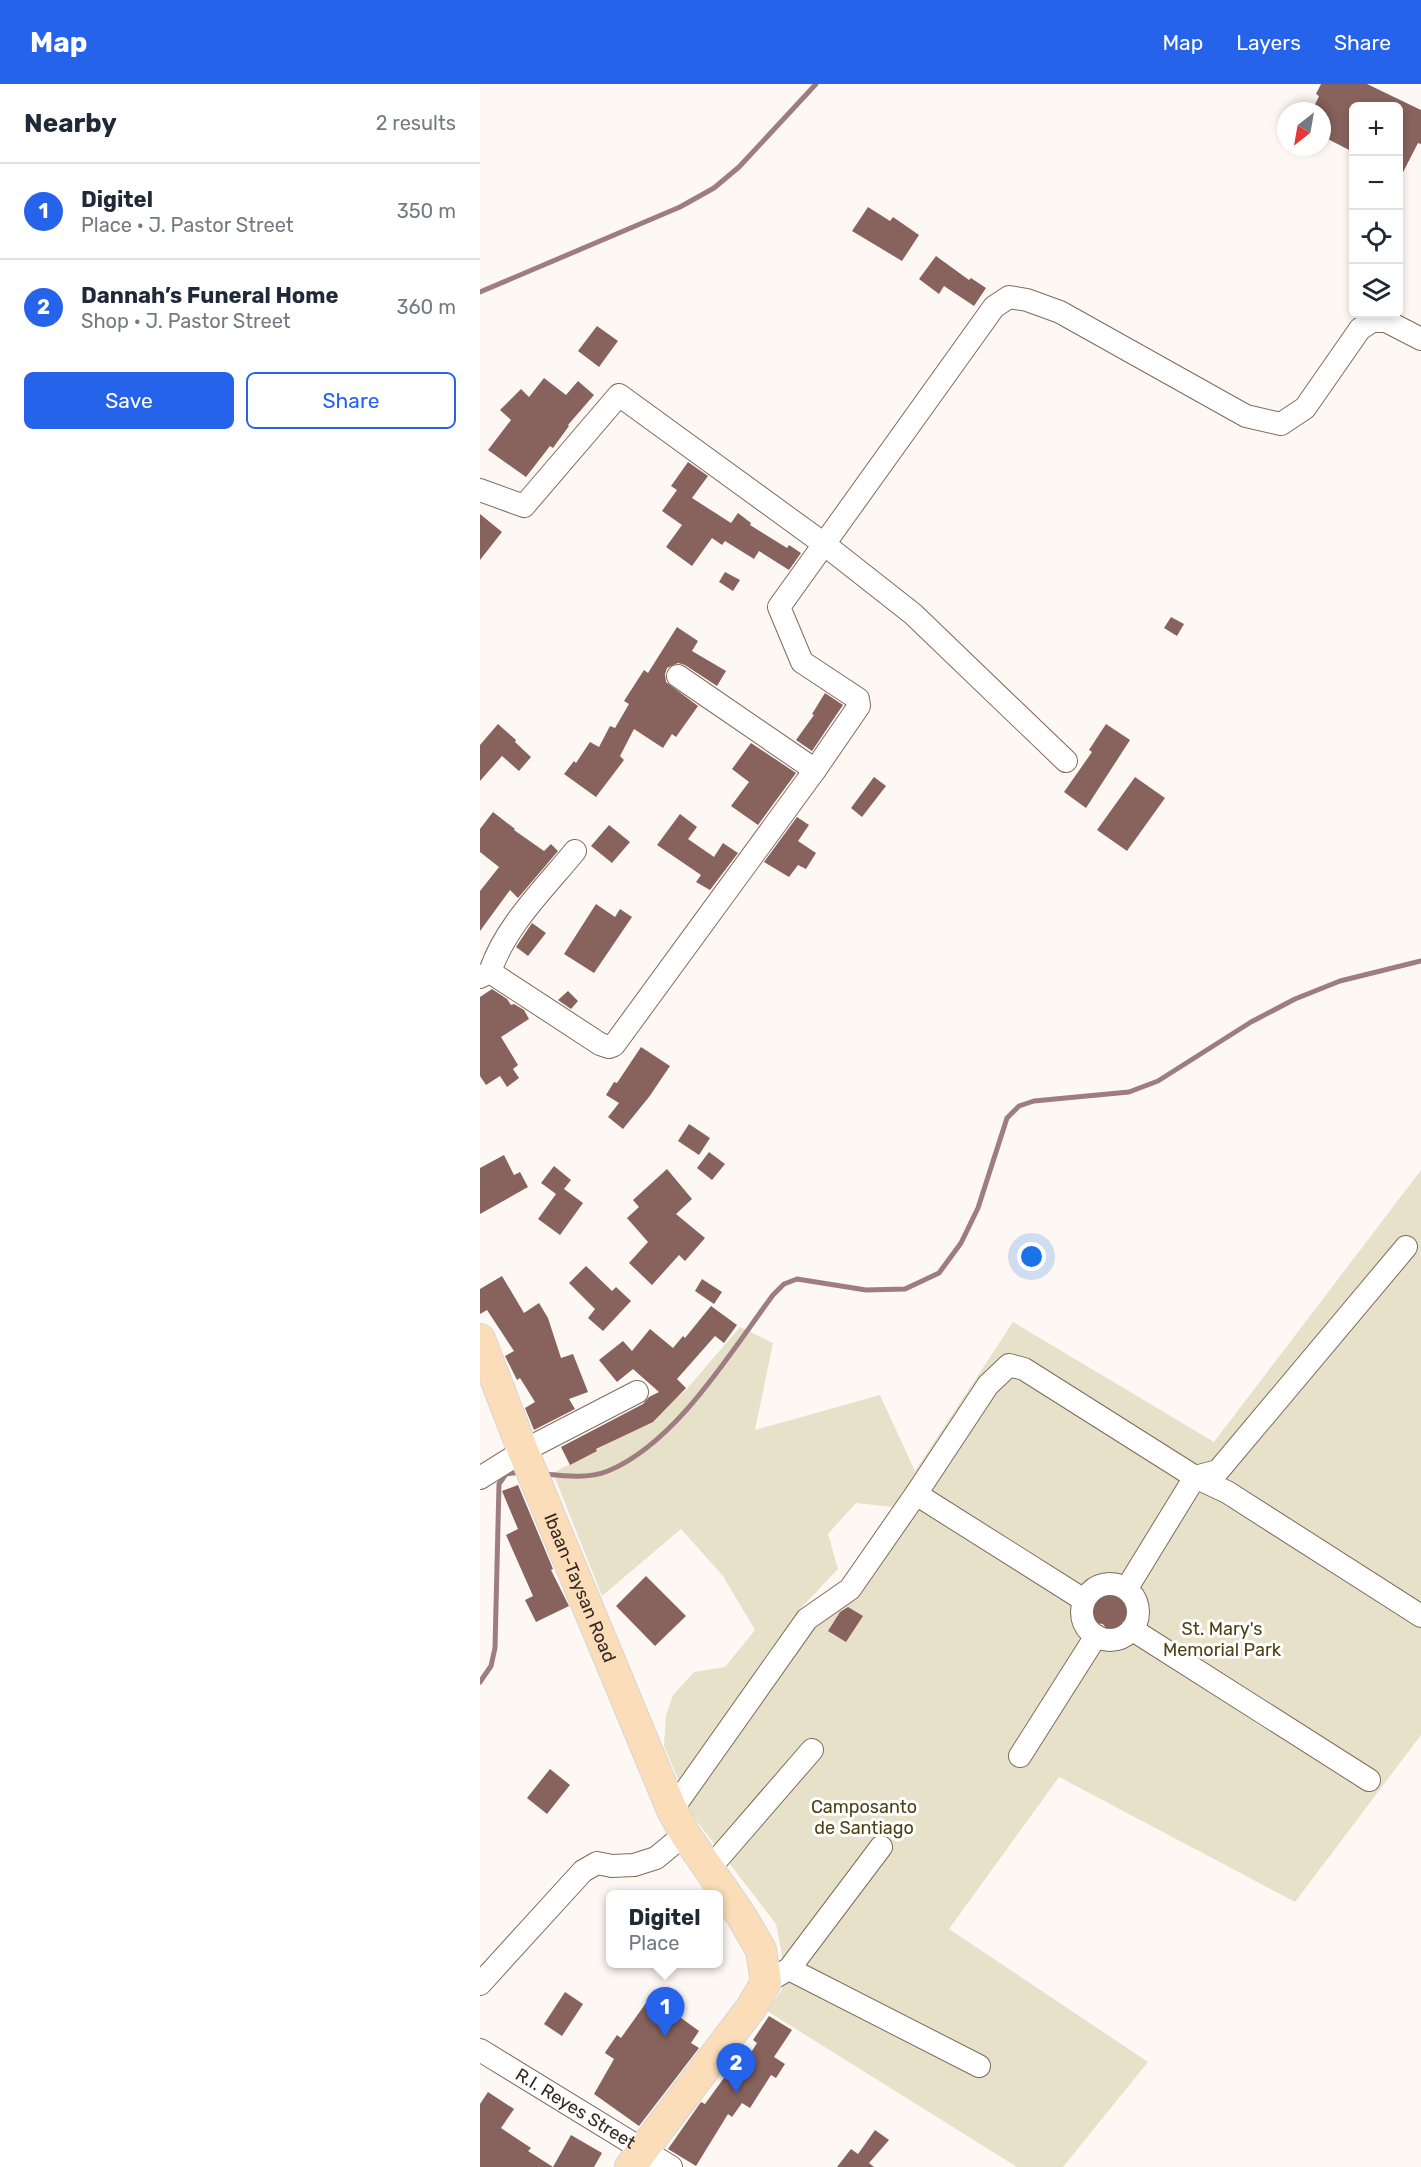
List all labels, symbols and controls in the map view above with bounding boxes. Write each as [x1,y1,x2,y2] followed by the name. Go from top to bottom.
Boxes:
[30,26,87,59] text: Map
[1162,30,1203,55] text: Map
[1236,30,1301,55] text: Layers
[1334,30,1391,55] text: Share
[1277,102,1331,156] north arrow
[1349,102,1403,318] map controls
[1349,102,1403,156] button: +
[24,108,117,139] text: Nearby
[376,111,456,135] text: 2 results
[1349,156,1403,210] button: −
[81,186,153,213] text: Digitel
[39,199,48,223] text: 1
[397,199,456,223] text: 350 m
[1349,210,1403,264] button: locate
[81,213,294,237] text: Place · J. Pastor Street
[1349,264,1403,318] button: layers
[81,282,338,309] text: Dannah’s Funeral Home
[37,295,50,319] text: 2
[397,295,456,319] text: 360 m
[81,309,291,333] text: Shop · J. Pastor Street
[24,372,234,429] button: Save
[246,372,456,429] button: Share
[1017,1242,1046,1271] your location
[539,1510,620,1666] street label: Ibaan-Taysan Road
[1163,1618,1282,1661] park label: St. Mary's Memorial Park
[811,1796,917,1839] park label: Camposanto de Santiago
[606,1890,723,1968] popup
[629,1904,700,1931] text: Digitel
[629,1931,680,1955] text: Place
[646,1988,684,2037] pin: 1
[716,2044,756,2093] pin: 2
[511,2063,640,2154] street label: R.I. Reyes Street

